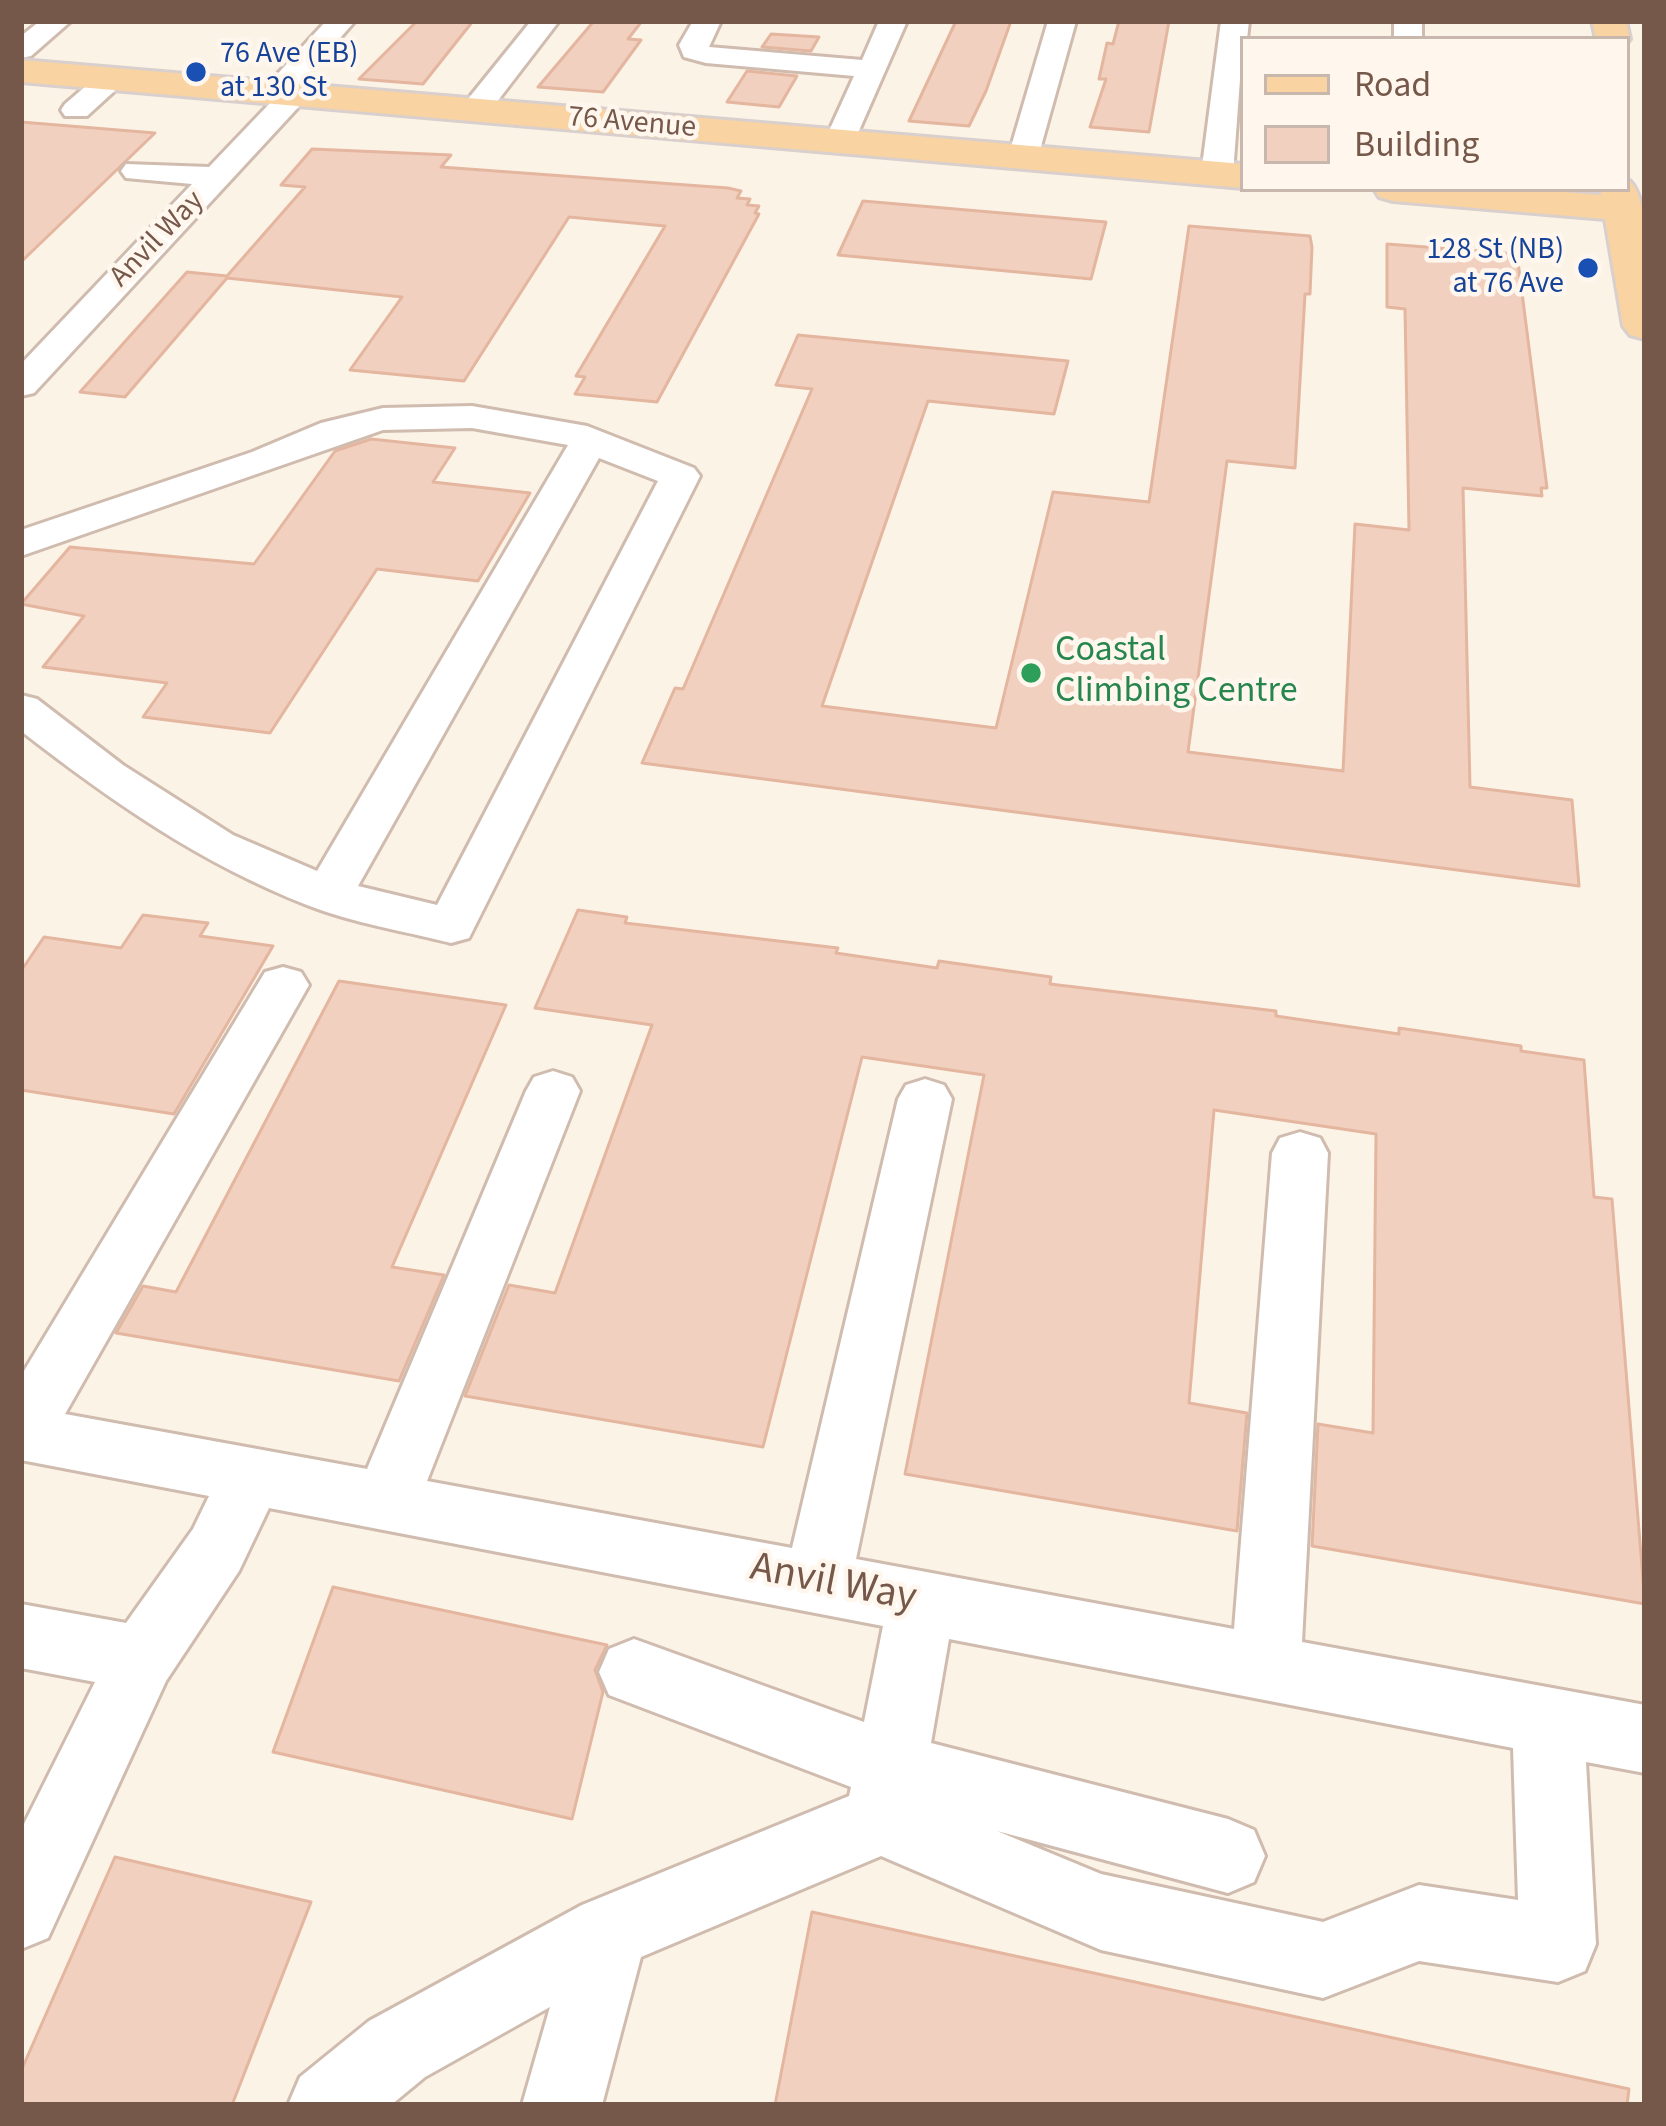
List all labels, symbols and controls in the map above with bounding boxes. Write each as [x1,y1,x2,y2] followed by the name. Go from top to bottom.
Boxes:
[1240,36,1630,192] legend
[220,37,358,107] place label: 76 Ave (EB) at 130 St
[183,59,209,85] marker: 76 Ave (EB) at 130 St
[1354,59,1431,110] text: Road
[567,100,697,148] street label: 76 Avenue
[1354,119,1479,170] text: Building
[103,184,213,296] street label: Anvil Way
[1427,233,1564,304] place label: 128 St (NB) at 76 Ave
[1575,255,1601,281] marker: 128 St (NB) at 76 Ave
[1055,630,1297,715] place label: Coastal Climbing Centre
[1018,660,1044,686] marker: Coastal Climbing Centre
[746,1544,920,1626] street label: Anvil Way

